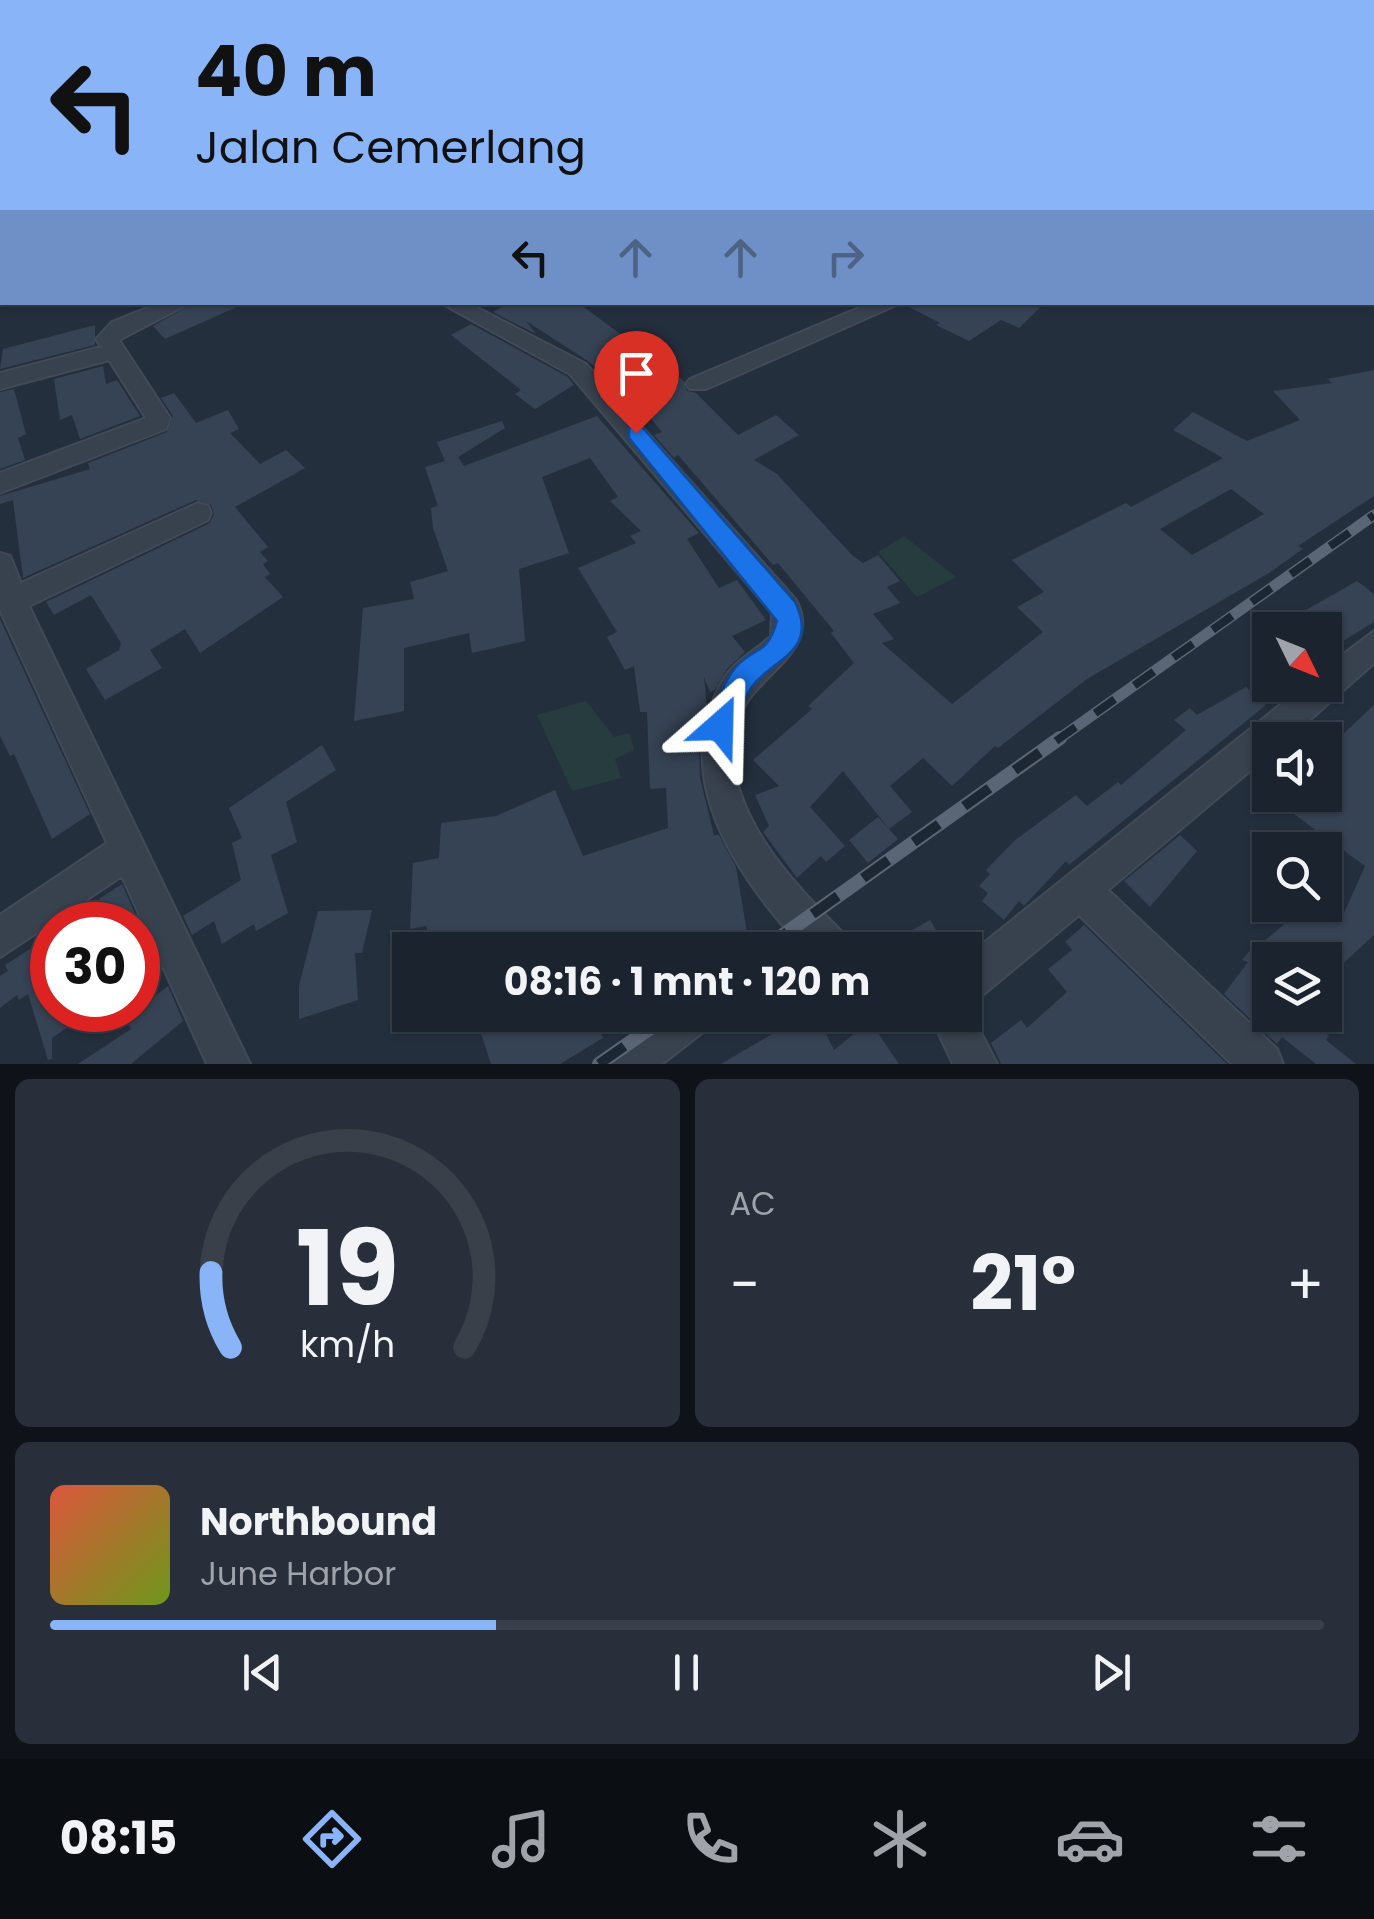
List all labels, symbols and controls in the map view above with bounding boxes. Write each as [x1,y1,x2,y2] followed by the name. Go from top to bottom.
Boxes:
[195,22,377,121] text: 40 m
[30,40,160,170] icon: left
[195,116,586,179] text: Jalan Cemerlang
[503,230,558,285] icon: left
[608,230,663,285] icon: ahead
[713,230,768,285] icon: ahead
[818,230,873,285] icon: right
[594,331,679,434] pin
[609,346,664,401] icon: arrive
[1252,612,1342,702] north arrow
[1252,612,1342,1032] map controls
[668,674,772,778] position arrow
[1252,722,1342,812] button: sound
[1252,832,1342,922] button: search
[30,902,160,1032] speed limit sign: 30
[1252,942,1342,1032] button: layers
[504,955,870,1008] text: 08:16 · 1 mnt · 120 m
[730,1181,776,1226] text: AC
[296,1196,399,1341] text: 19
[970,1231,1076,1336] text: 21°
[730,1246,760,1323] text: −
[1286,1246,1324,1323] text: +
[300,1319,395,1370] text: km/h
[200,1495,437,1548] text: Northbound
[200,1551,396,1596] text: June Harbor
[235,1645,290,1700] icon: previous
[659,1645,714,1700] icon: pause
[1084,1645,1139,1700] icon: next
[297,1804,367,1874] icon: directions
[486,1804,556,1874] icon: music
[676,1804,746,1874] icon: phone
[865,1804,935,1874] icon: climate
[1055,1804,1125,1874] icon: car
[1244,1804,1314,1874] icon: filters
[60,1807,177,1870] text: 08:15

